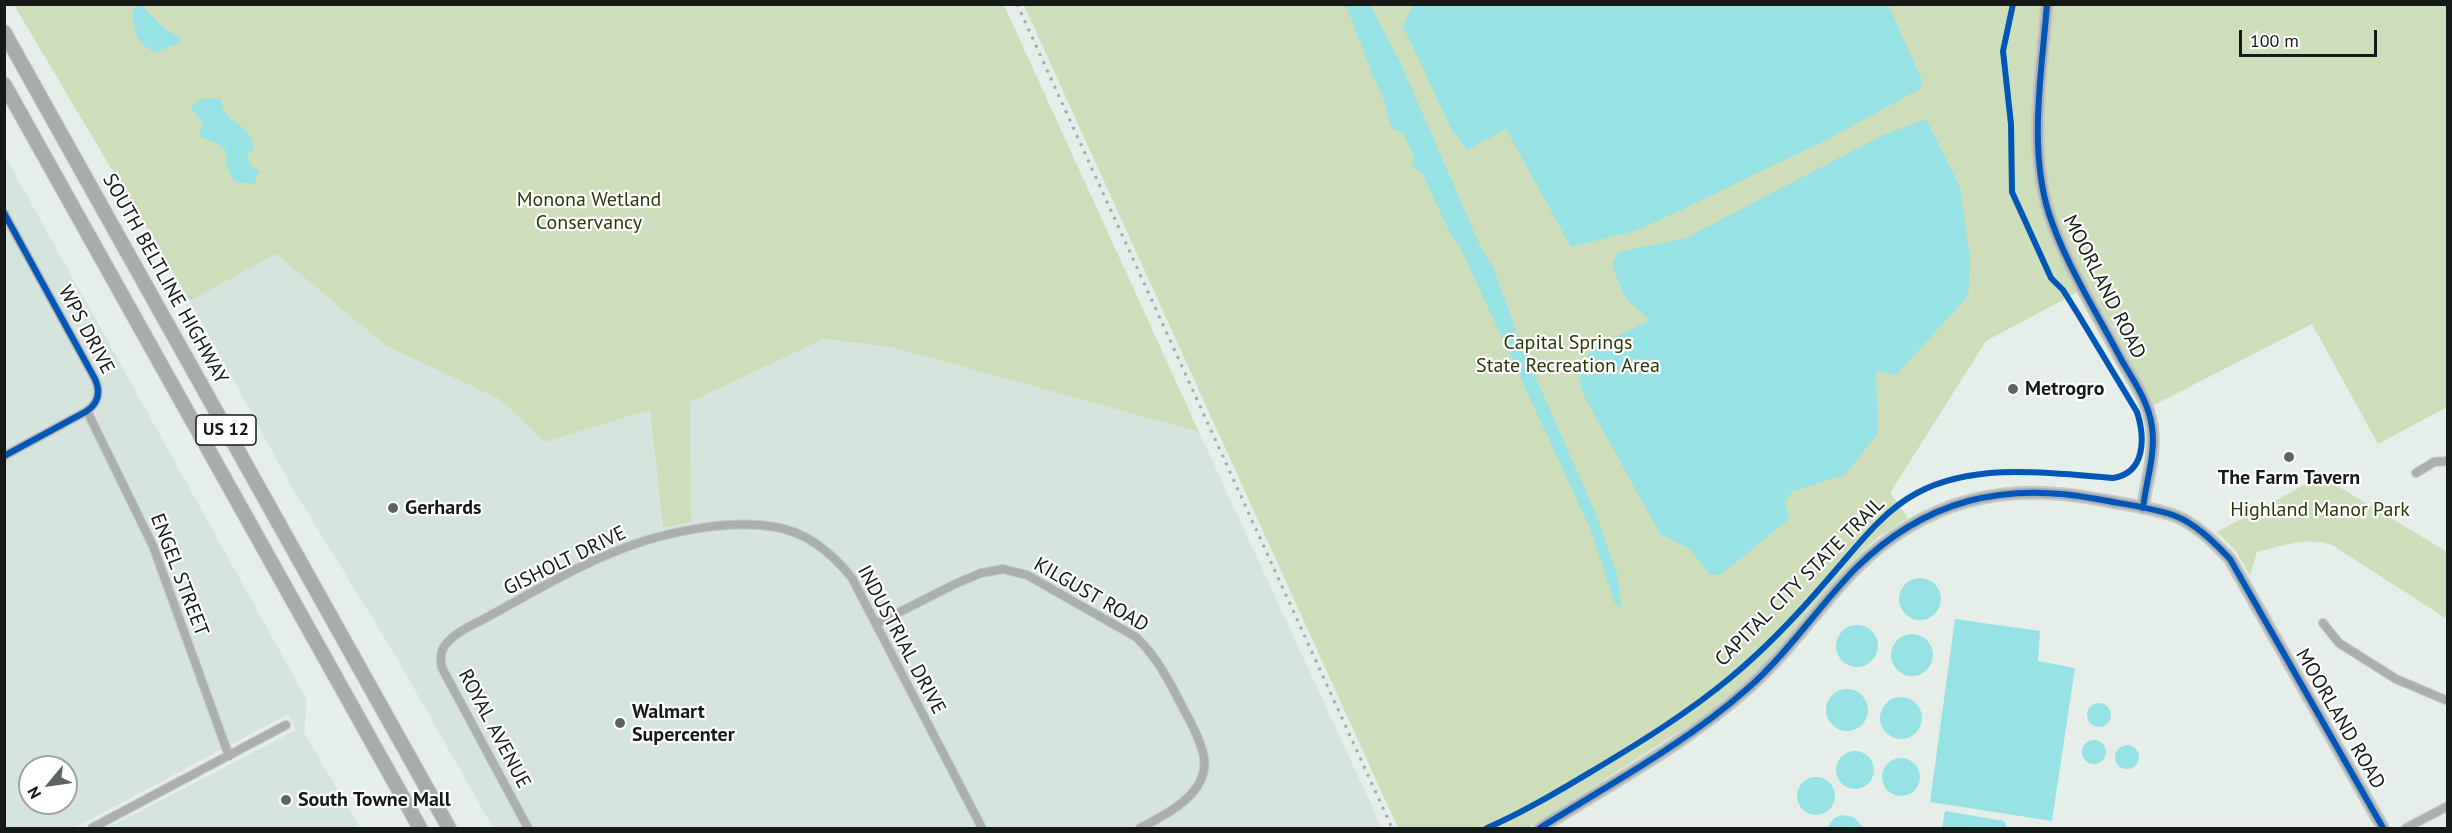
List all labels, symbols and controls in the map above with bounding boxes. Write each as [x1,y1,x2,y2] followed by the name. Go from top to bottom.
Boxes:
[2242,18,2380,56] scale bar
[2250,29,2299,52] text: 100 m
[97,170,233,388] street label: SOUTH BELTLINE HIGHWAY
[517,188,661,235] park label: Monona Wetland Conservancy
[2057,211,2151,363] street label: MOORLAND ROAD
[53,282,119,378] street label: WPS DRIVE
[1476,331,1660,378] park label: Capital Springs State Recreation Area
[2025,377,2104,401] place label: Metrogro
[2006,382,2020,396] marker: Metrogro
[196,415,256,445] road number: US 12
[2282,450,2296,464] marker: The Farm Tavern
[2218,466,2360,490] place label: The Farm Tavern
[1710,492,1890,672] street label: CAPITAL CITY STATE TRAIL
[405,496,481,520] place label: Gerhards
[2230,498,2410,522] park label: Highland Manor Park
[386,501,400,515] marker: Gerhards
[145,510,213,640] street label: ENGEL STREET
[500,521,630,601] street label: GISHOLT DRIVE
[1029,553,1153,637] street label: KILGUST ROAD
[852,561,950,719] street label: INDUSTRIAL DRIVE
[2290,645,2390,793] street label: MOORLAND ROAD
[453,665,535,793] street label: ROYAL AVENUE
[632,700,735,747] place label: Walmart Supercenter
[613,716,627,730] marker: Walmart Supercenter
[18,755,78,815] north arrow
[23,783,45,802] text: N
[298,788,451,812] place label: South Towne Mall
[279,793,293,807] marker: South Towne Mall

